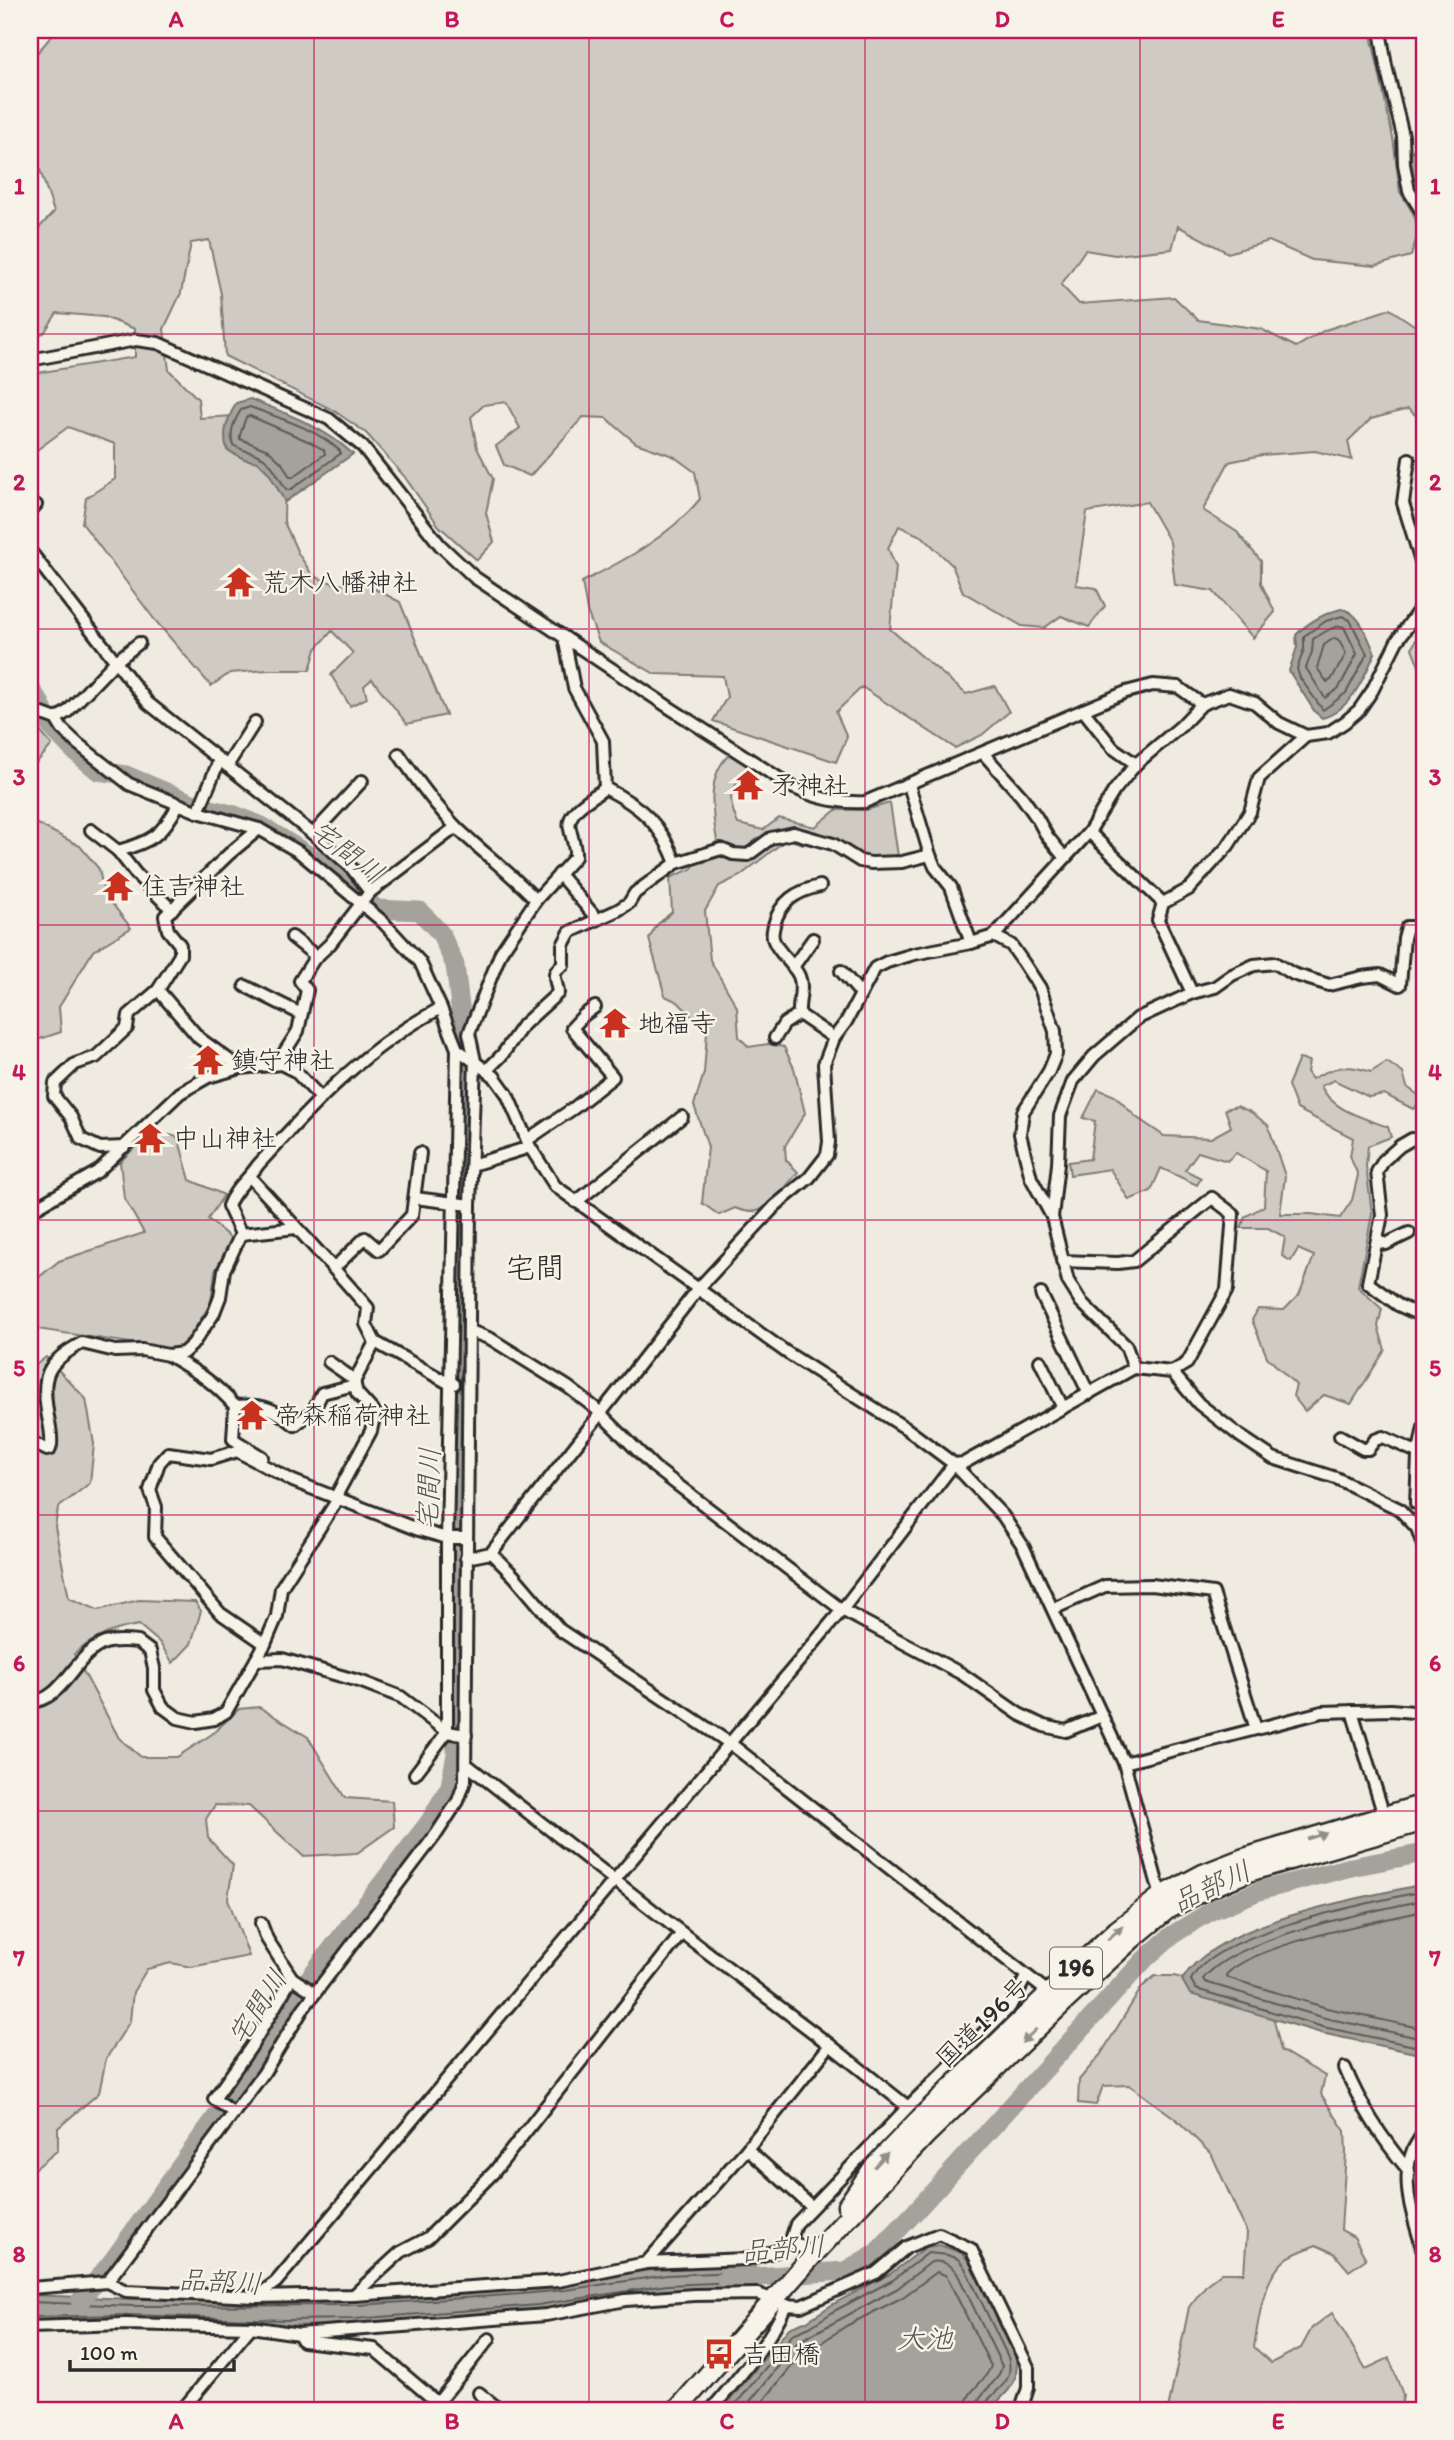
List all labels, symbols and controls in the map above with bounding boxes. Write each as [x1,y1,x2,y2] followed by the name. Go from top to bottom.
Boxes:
[168,5,184,33] text: A
[445,5,460,33] text: B
[720,5,735,33] text: C
[994,5,1010,33] text: D
[1272,5,1285,33] text: E
[14,172,25,200] text: 1
[1430,172,1441,200] text: 1
[13,468,26,496] text: 2
[1429,468,1442,496] text: 2
[222,565,256,599] temple icon: 荒木八幡神社
[262,566,418,598] place label: 荒木八幡神社
[13,763,26,791] text: 3
[1429,763,1442,791] text: 3
[731,768,765,802] temple icon: 矛神社
[771,769,849,801] place label: 矛神社
[303,812,391,890] water label: 宅間川
[101,869,135,903] temple icon: 住吉神社
[141,870,245,902] place label: 住吉神社
[598,1006,632,1040] temple icon: 地福寺
[638,1007,716,1039] place label: 地福寺
[191,1043,225,1077] temple icon: 鎮守神社
[231,1044,335,1076] place label: 鎮守神社
[12,1058,26,1086] text: 4
[1428,1058,1442,1086] text: 4
[133,1121,167,1155] temple icon: 中山神社
[173,1122,277,1154] place label: 中山神社
[505,1249,565,1286] district label: 宅間
[13,1354,25,1382] text: 5
[1429,1354,1441,1382] text: 5
[235,1398,269,1432] temple icon: 帝森稲荷神社
[275,1399,431,1431] place label: 帝森稲荷神社
[410,1446,446,1532] water label: 宅間川
[13,1649,25,1677] text: 6
[1429,1649,1441,1677] text: 6
[1307,1830,1328,1840] one-way arrow
[1166,1853,1256,1919] water label: 品部川
[1106,1926,1123,1941] one-way arrow
[12,1944,25,1972] text: 7
[1428,1944,1441,1972] text: 7
[1050,1948,1102,1989] road number: 196
[220,1963,294,2051] water label: 宅間川
[929,1970,1035,2074] street label: 国道196号
[1020,2027,1037,2044] one-way arrow
[873,2151,889,2169] one-way arrow
[740,2228,826,2268] water label: 品部川
[13,2240,26,2268] text: 8
[1429,2240,1442,2268] text: 8
[177,2262,263,2300] water label: 品部川
[897,2321,954,2355] water label: 大池
[70,2328,234,2372] scale bar
[702,2337,736,2371] bus stop icon: 吉田橋
[742,2338,820,2370] place label: 吉田橋
[80,2340,138,2365] text: 100 m
[168,2407,184,2435] text: A
[445,2407,460,2435] text: B
[720,2407,735,2435] text: C
[994,2407,1010,2435] text: D
[1272,2407,1285,2435] text: E

